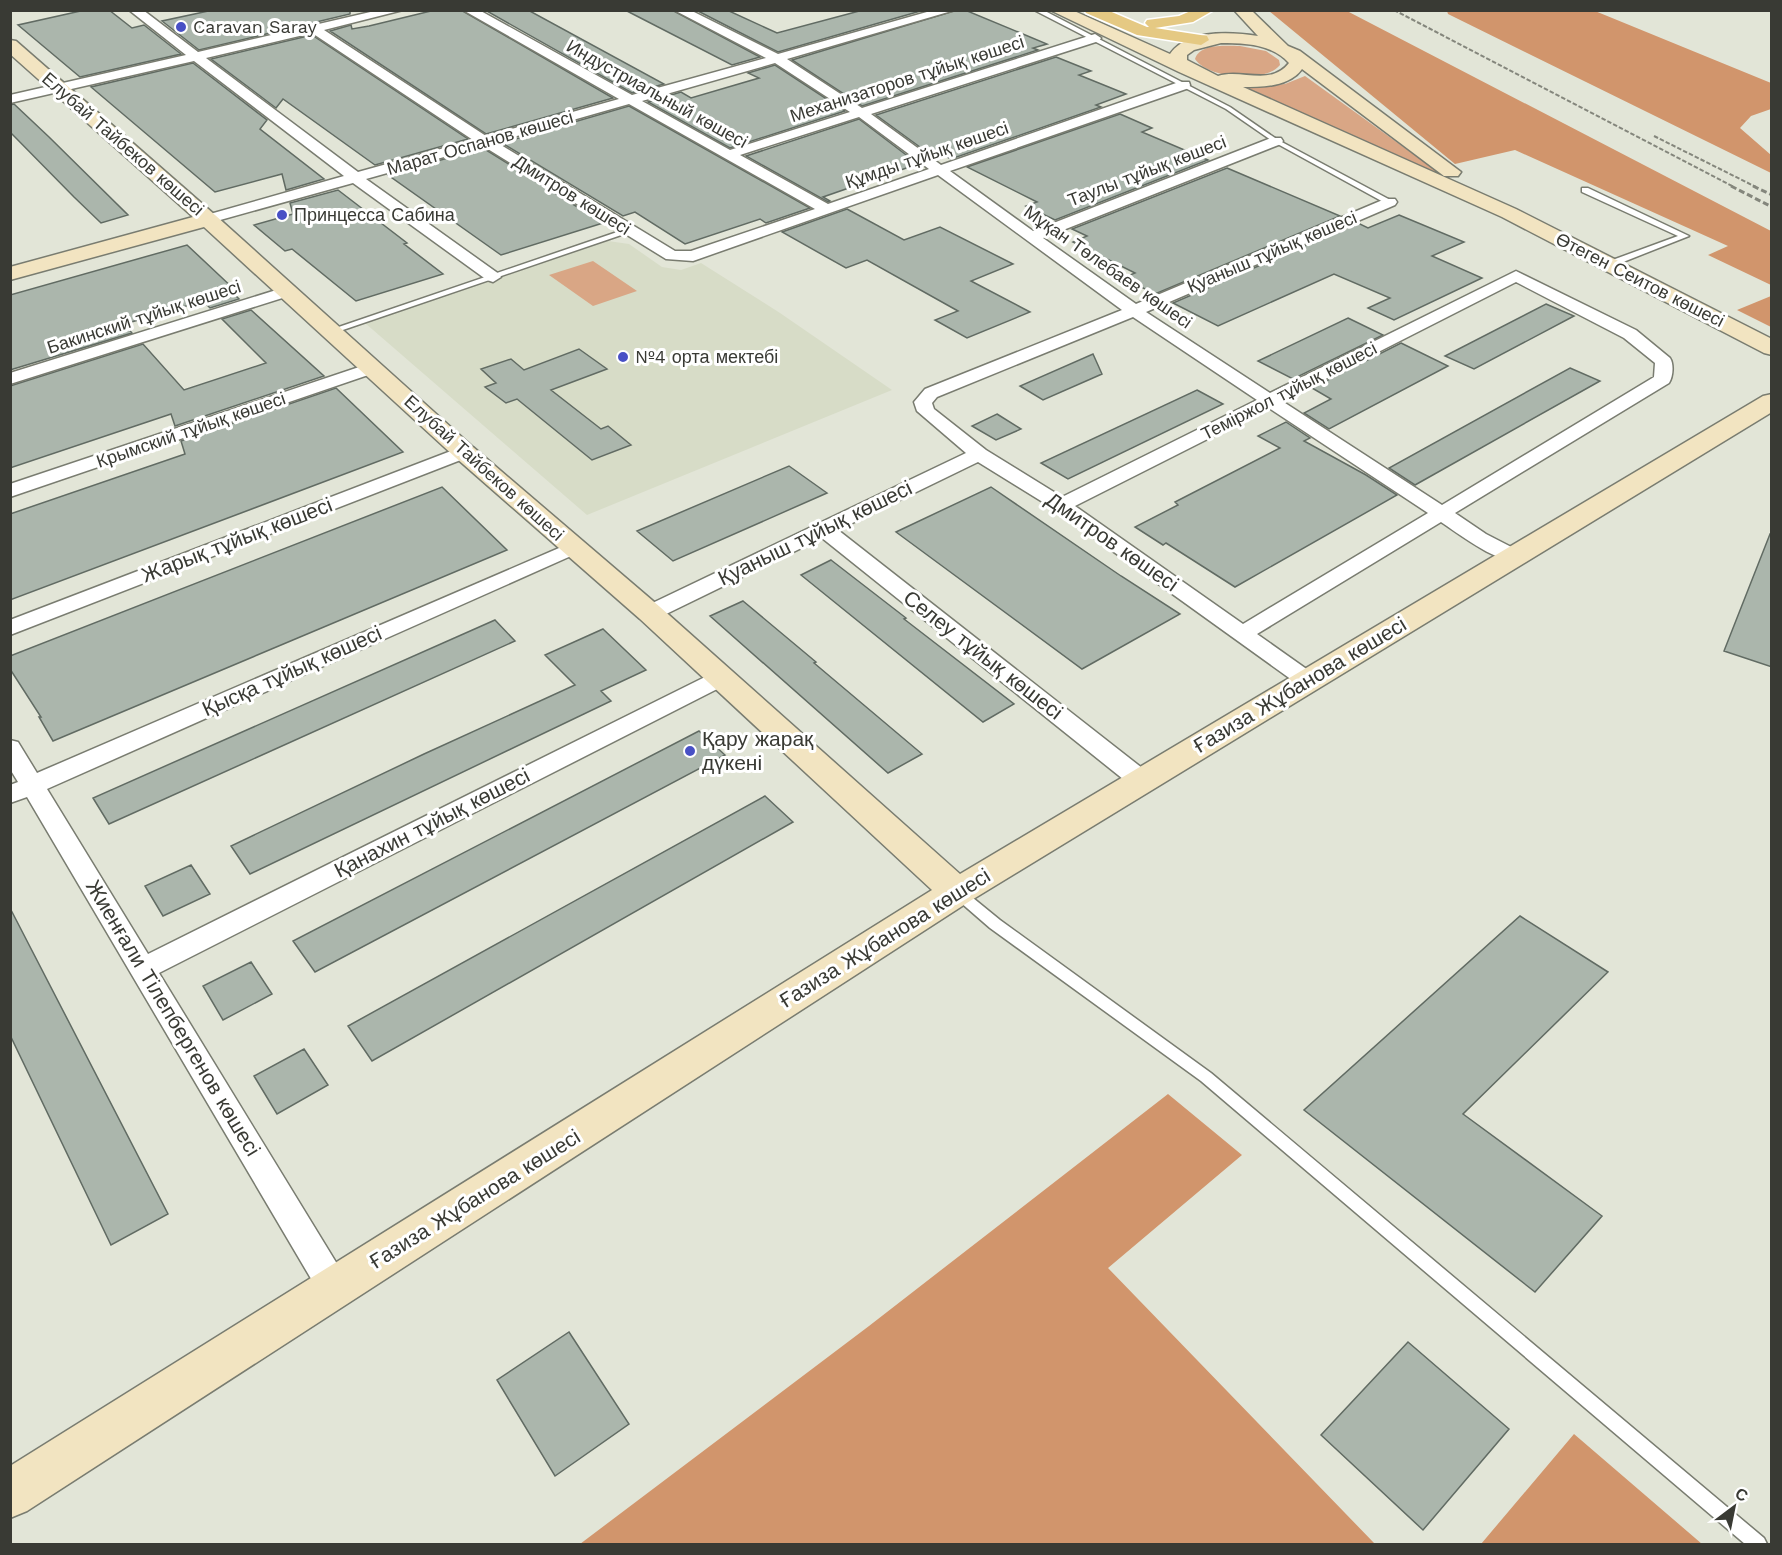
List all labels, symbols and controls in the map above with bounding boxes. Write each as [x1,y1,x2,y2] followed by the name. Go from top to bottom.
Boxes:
[193,16,317,37] place label: Caravan Saray
[174,20,188,34] marker: Caravan Saray
[787,31,1027,126] street label: Механизаторов тұйық көшесі
[563,35,751,152] street label: Индустриальный көшесі
[38,68,208,220] street label: Елубай Тайбеков көшесі
[384,106,576,179] street label: Марат Оспанов көшесі
[843,117,1011,192] street label: Құмды тұйық көшесі
[1065,131,1229,210] street label: Таулы тұйық көшесі
[510,150,635,239] street label: Дмитров көшесі
[1020,201,1196,333] street label: Мұқан Төлебаев көшесі
[294,204,456,225] place label: Принцесса Сабина
[1184,206,1360,297] street label: Қуаныш тұйық көшесі
[275,208,289,222] marker: Принцесса Сабина
[1552,228,1728,331] street label: Өтеген Сеитов көшесі
[44,275,243,358] street label: Бакинский тұйық көшесі
[1197,337,1380,444] street label: Теміржол тұйық көшесі
[635,346,778,367] place label: №4 орта мектебі
[616,350,630,364] marker: №4 орта мектебі
[94,387,288,472] street label: Крымский тұйық көшесі
[400,390,568,545] street label: Елубай Тайбеков көшесі
[714,475,916,590] street label: Қуаныш тұйық көшесі
[1041,487,1183,597] street label: Дмитров көшесі
[138,492,336,587] street label: Жарық тұйық көшесі
[899,585,1068,725] street label: Селеу тұйық көшесі
[1188,611,1410,758] street label: Ғазиза Жұбанова көшесі
[198,620,385,721] street label: Қысқа тұйық көшесі
[702,726,814,775] place label: Қару жарақ дүкені
[683,744,697,758] marker: Қару жарақ дүкені
[330,762,534,883] street label: Қанахин тұйық көшесі
[774,862,995,1013] street label: Ғазиза Жұбанова көшесі
[81,875,266,1160] street label: Жиенғали Тілепбергенов көшесі
[364,1123,585,1274] street label: Ғазиза Жұбанова көшесі
[1704,1477,1764,1537] north arrow
[1732,1484,1752,1506] text: С

